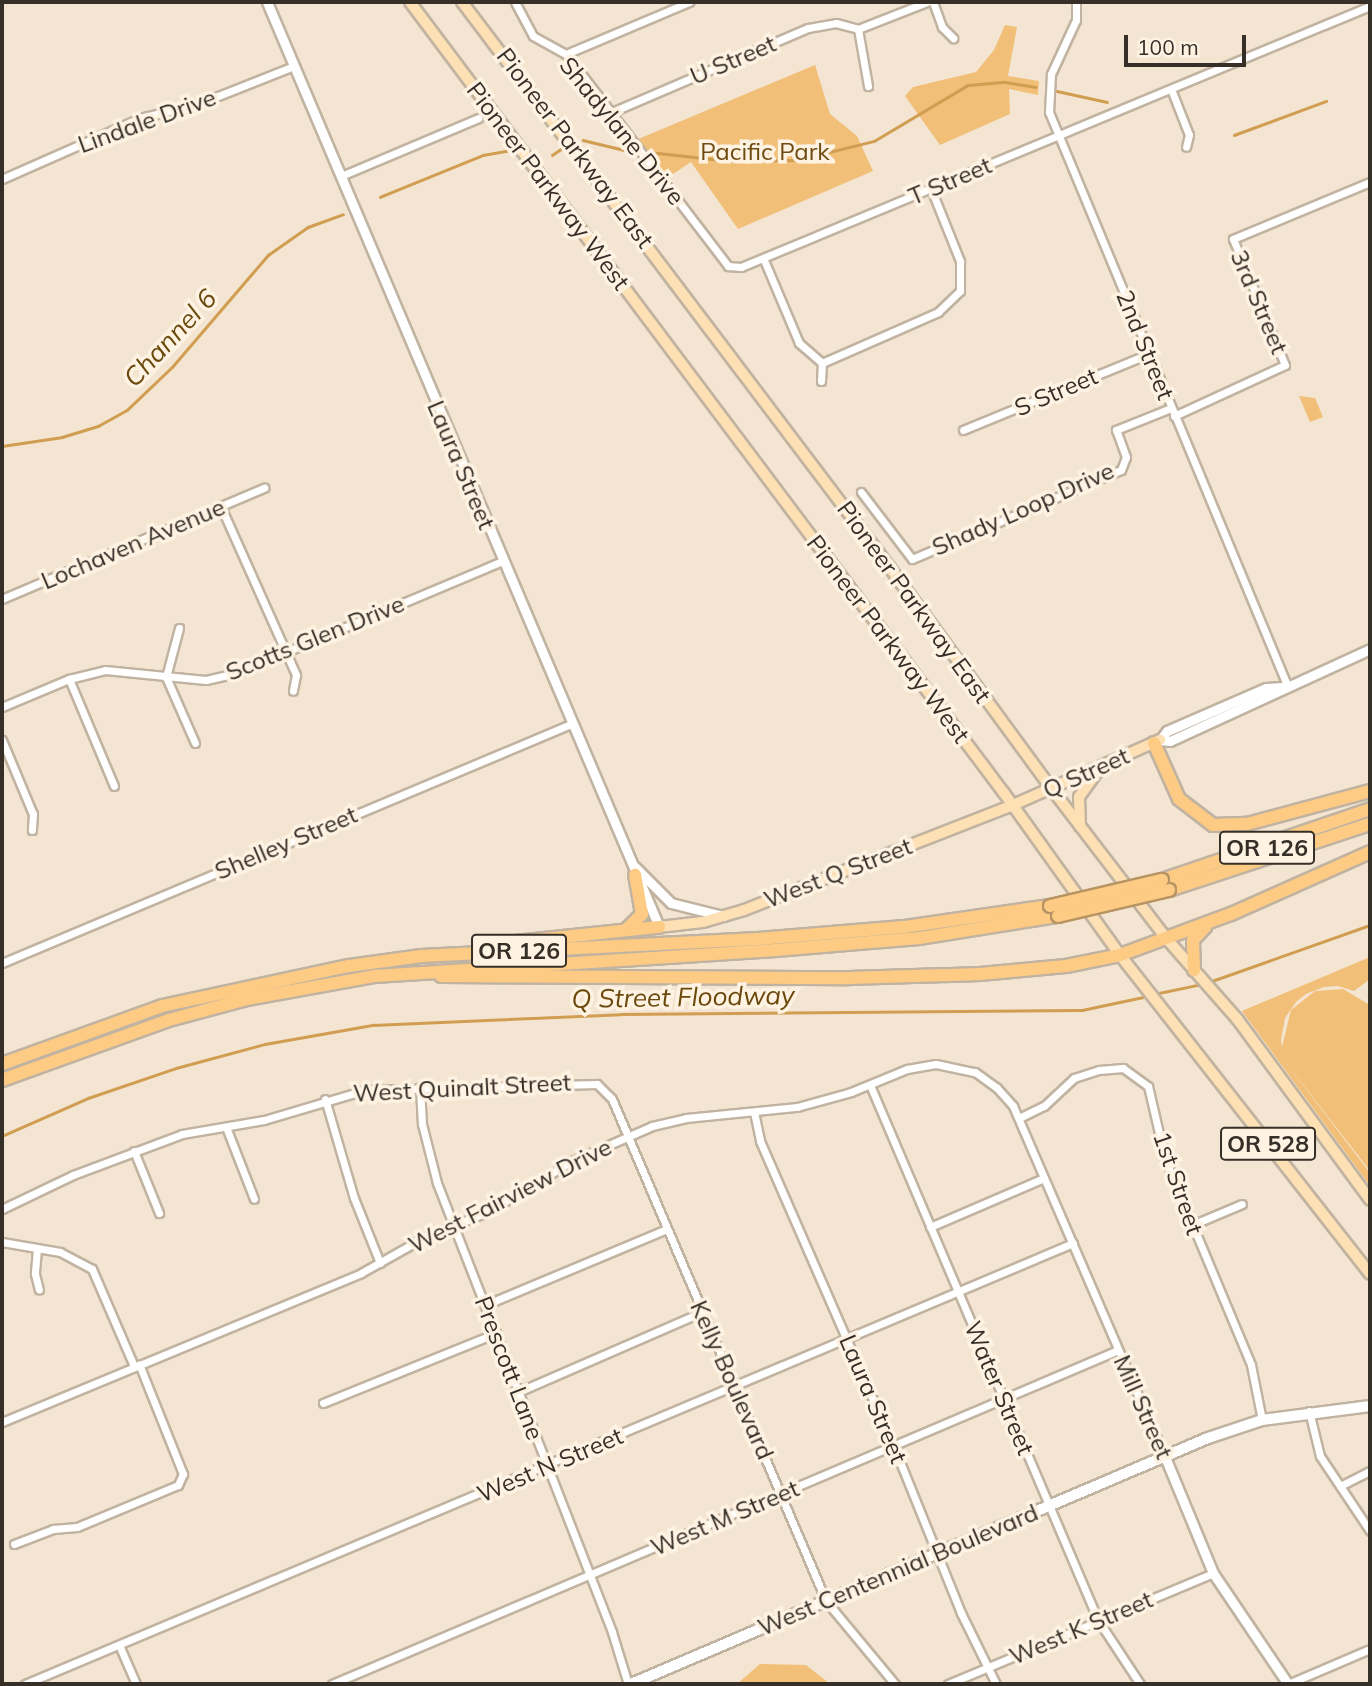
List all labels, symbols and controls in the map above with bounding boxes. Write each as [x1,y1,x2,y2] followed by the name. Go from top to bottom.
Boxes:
[1127,21,1250,65] scale bar
[686,29,780,91] street label: U Street
[1137,34,1199,60] text: 100 m
[490,42,660,254] street label: Pioneer Parkway East
[554,51,690,211] street label: Shadylane Drive
[460,76,636,296] street label: Pioneer Parkway West
[74,83,220,159] street label: Lindale Drive
[700,138,830,166] park label: Pacific Park
[904,151,996,211] street label: T Street
[1224,246,1294,358] street label: 3rd Street
[117,283,223,393] water label: Channel 6
[1110,286,1180,404] street label: 2nd Street
[1010,362,1102,422] street label: S Street
[421,396,501,534] street label: Laura Street
[928,456,1118,562] street label: Shady Loop Drive
[37,492,229,596] street label: Lochaven Avenue
[831,495,997,709] street label: Pioneer Parkway East
[800,529,976,749] street label: Pioneer Parkway West
[222,589,408,687] street label: Scotts Glen Drive
[1039,741,1133,805] street label: Q Street
[211,800,361,886] street label: Shelley Street
[1218,828,1316,868] road number: OR 126
[760,832,916,914] street label: West Q Street
[470,932,568,970] road number: OR 126
[571,979,795,1015] water label: Q Street Floodway
[352,1068,572,1108] street label: West Quinalt Street
[1219,1124,1317,1163] road number: OR 528
[1147,1128,1209,1238] street label: 1st Street
[404,1132,616,1260] street label: West Fairview Drive
[468,1292,550,1444] street label: Prescott Lane
[684,1296,780,1464] street label: Kelly Boulevard
[958,1317,1040,1459] street label: Water Street
[833,1330,913,1468] street label: Laura Street
[1107,1351,1179,1463] street label: Mill Street
[473,1421,627,1509] street label: West N Street
[647,1474,803,1562] street label: West M Street
[754,1498,1042,1642] street label: West Centennial Boulevard
[1005,1585,1157,1671] street label: West K Street

